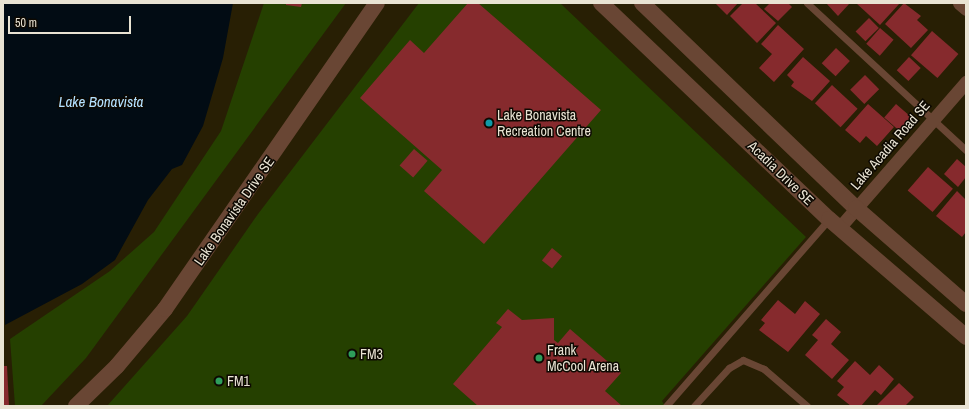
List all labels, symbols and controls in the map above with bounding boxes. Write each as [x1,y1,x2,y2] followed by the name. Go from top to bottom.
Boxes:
[10,8,133,34] scale bar
[15,15,37,31] text: 50 m
[59,93,143,111] water label: Lake Bonavista
[847,97,933,193] street label: Lake Acadia Road SE
[497,107,591,140] place label: Lake Bonavista Recreation Centre
[484,118,494,128] marker: Lake Bonavista Recreation Centre
[745,137,817,209] street label: Acadia Drive SE
[190,154,278,268] street label: Lake Bonavista Drive SE
[547,342,620,374] place label: Frank McCool Arena
[360,346,383,362] place label: FM3
[347,349,357,359] marker: FM3
[534,353,544,363] marker: Frank McCool Arena
[227,373,250,389] place label: FM1
[214,376,224,386] marker: FM1

